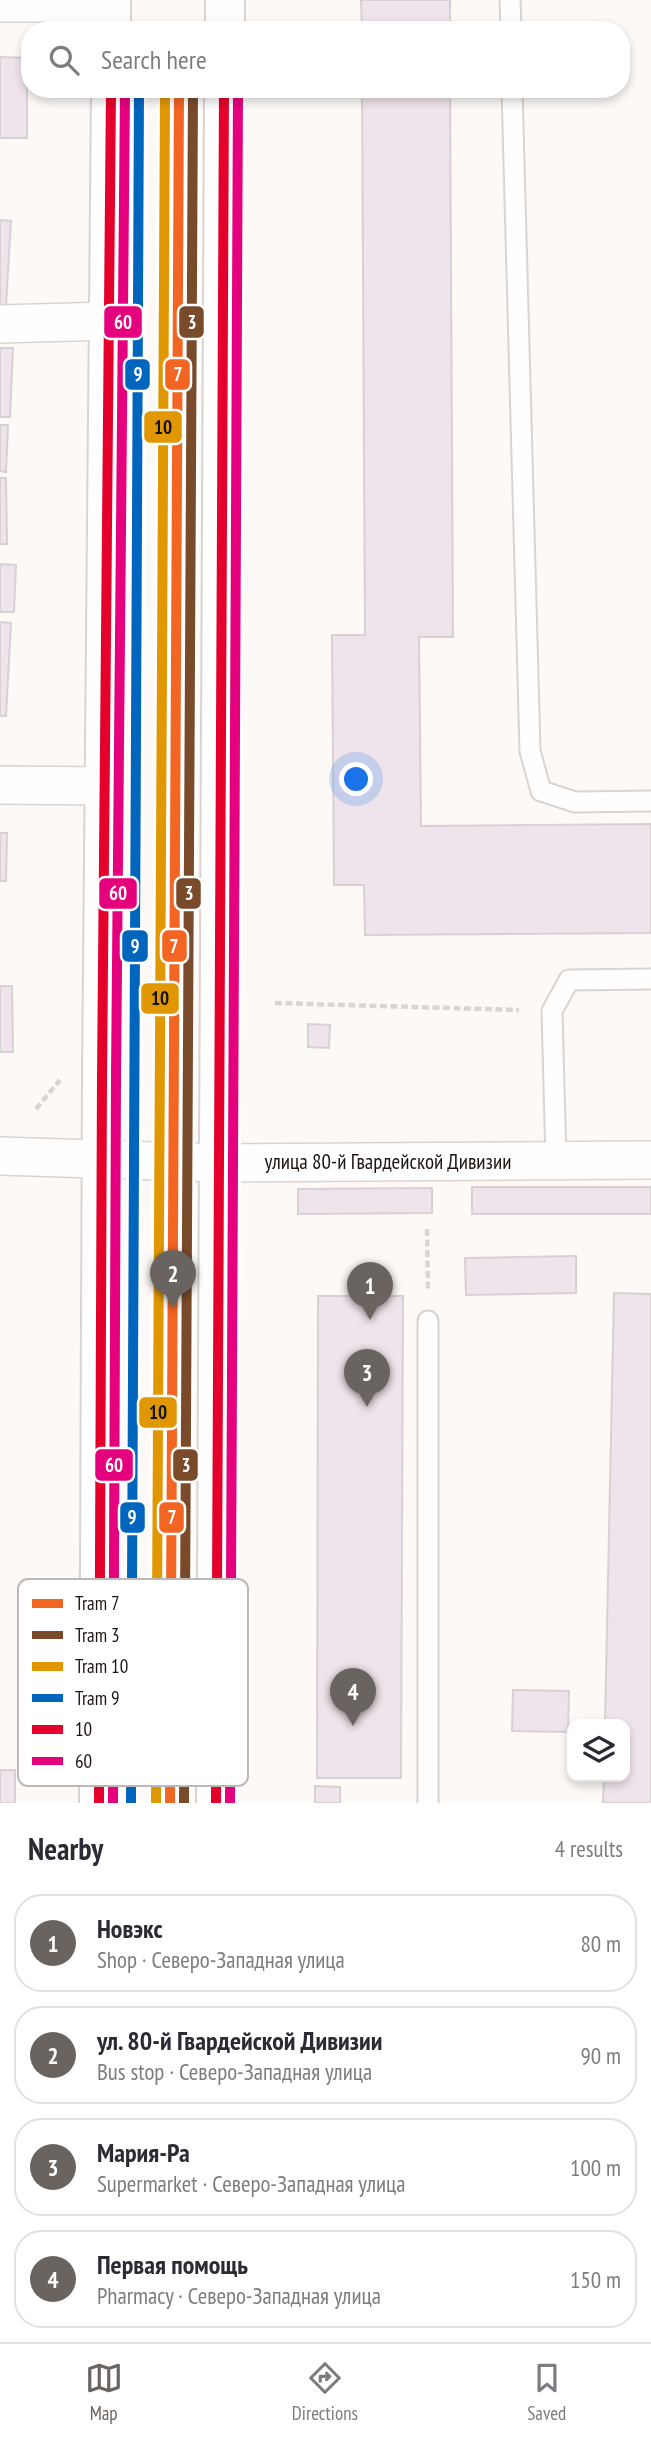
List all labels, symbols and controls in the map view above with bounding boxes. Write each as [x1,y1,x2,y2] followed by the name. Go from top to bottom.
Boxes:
[21,21,630,98] search box
[45,41,83,79] icon: search
[101,43,207,76] text: Search here
[103,305,143,339] line badge: 60
[178,305,205,339] line badge: 3
[114,310,132,334] text: 60
[187,310,197,334] text: 3
[124,358,151,391] line badge: 9
[164,358,191,391] line badge: 7
[133,362,143,386] text: 9
[173,362,183,386] text: 7
[143,410,183,444] line badge: 10
[154,415,172,439] text: 10
[339,762,373,796] your location
[98,877,138,910] line badge: 60
[175,877,202,910] line badge: 3
[109,881,127,905] text: 60
[184,881,194,905] text: 3
[121,929,149,963] line badge: 9
[161,929,188,963] line badge: 7
[130,934,140,958] text: 9
[169,934,179,958] text: 7
[140,982,180,1015] line badge: 10
[151,986,169,1010] text: 10
[265,1148,511,1175] street label: улица 80-й Гвардейской Дивизии
[150,1250,196,1308] pin: 2
[347,1262,393,1320] pin: 1
[344,1349,390,1407] pin: 3
[138,1396,178,1429] line badge: 10
[149,1400,167,1424] text: 10
[94,1448,134,1482] line badge: 60
[172,1448,199,1482] line badge: 3
[105,1453,123,1477] text: 60
[181,1453,191,1477] text: 3
[119,1501,146,1534] line badge: 9
[158,1501,185,1534] line badge: 7
[127,1505,137,1529] text: 9
[167,1505,177,1529] text: 7
[18,1579,248,1786] legend
[75,1591,120,1615] text: Tram 7
[75,1623,120,1647] text: Tram 3
[75,1654,128,1678] text: Tram 10
[330,1668,376,1726] pin: 4
[75,1686,120,1710] text: Tram 9
[75,1717,92,1741] text: 10
[567,1719,630,1782] map controls
[567,1719,630,1782] button: layers
[75,1749,92,1773] text: 60
[28,1829,103,1868] text: Nearby
[555,1834,623,1863] text: 4 results
[97,1912,163,1945] text: Новэкс
[48,1929,59,1958] text: 1
[580,1929,621,1958] text: 80 m
[97,1945,345,1974] text: Shop · Северо-Западная улица
[97,2024,382,2057] text: ул. 80-й Гвардейской Дивизии
[48,2041,59,2070] text: 2
[580,2041,621,2070] text: 90 m
[97,2057,372,2086] text: Bus stop · Северо-Западная улица
[97,2136,190,2169] text: Мария-Ра
[48,2153,59,2182] text: 3
[570,2153,621,2182] text: 100 m
[97,2169,405,2198] text: Supermarket · Северо-Западная улица
[97,2248,248,2281] text: Первая помощь
[48,2265,59,2294] text: 4
[570,2265,621,2294] text: 150 m
[97,2281,381,2310] text: Pharmacy · Северо-Западная улица
[85,2359,123,2425] tab: Map
[292,2359,358,2425] tab: Directions
[527,2359,566,2425] tab: Saved

